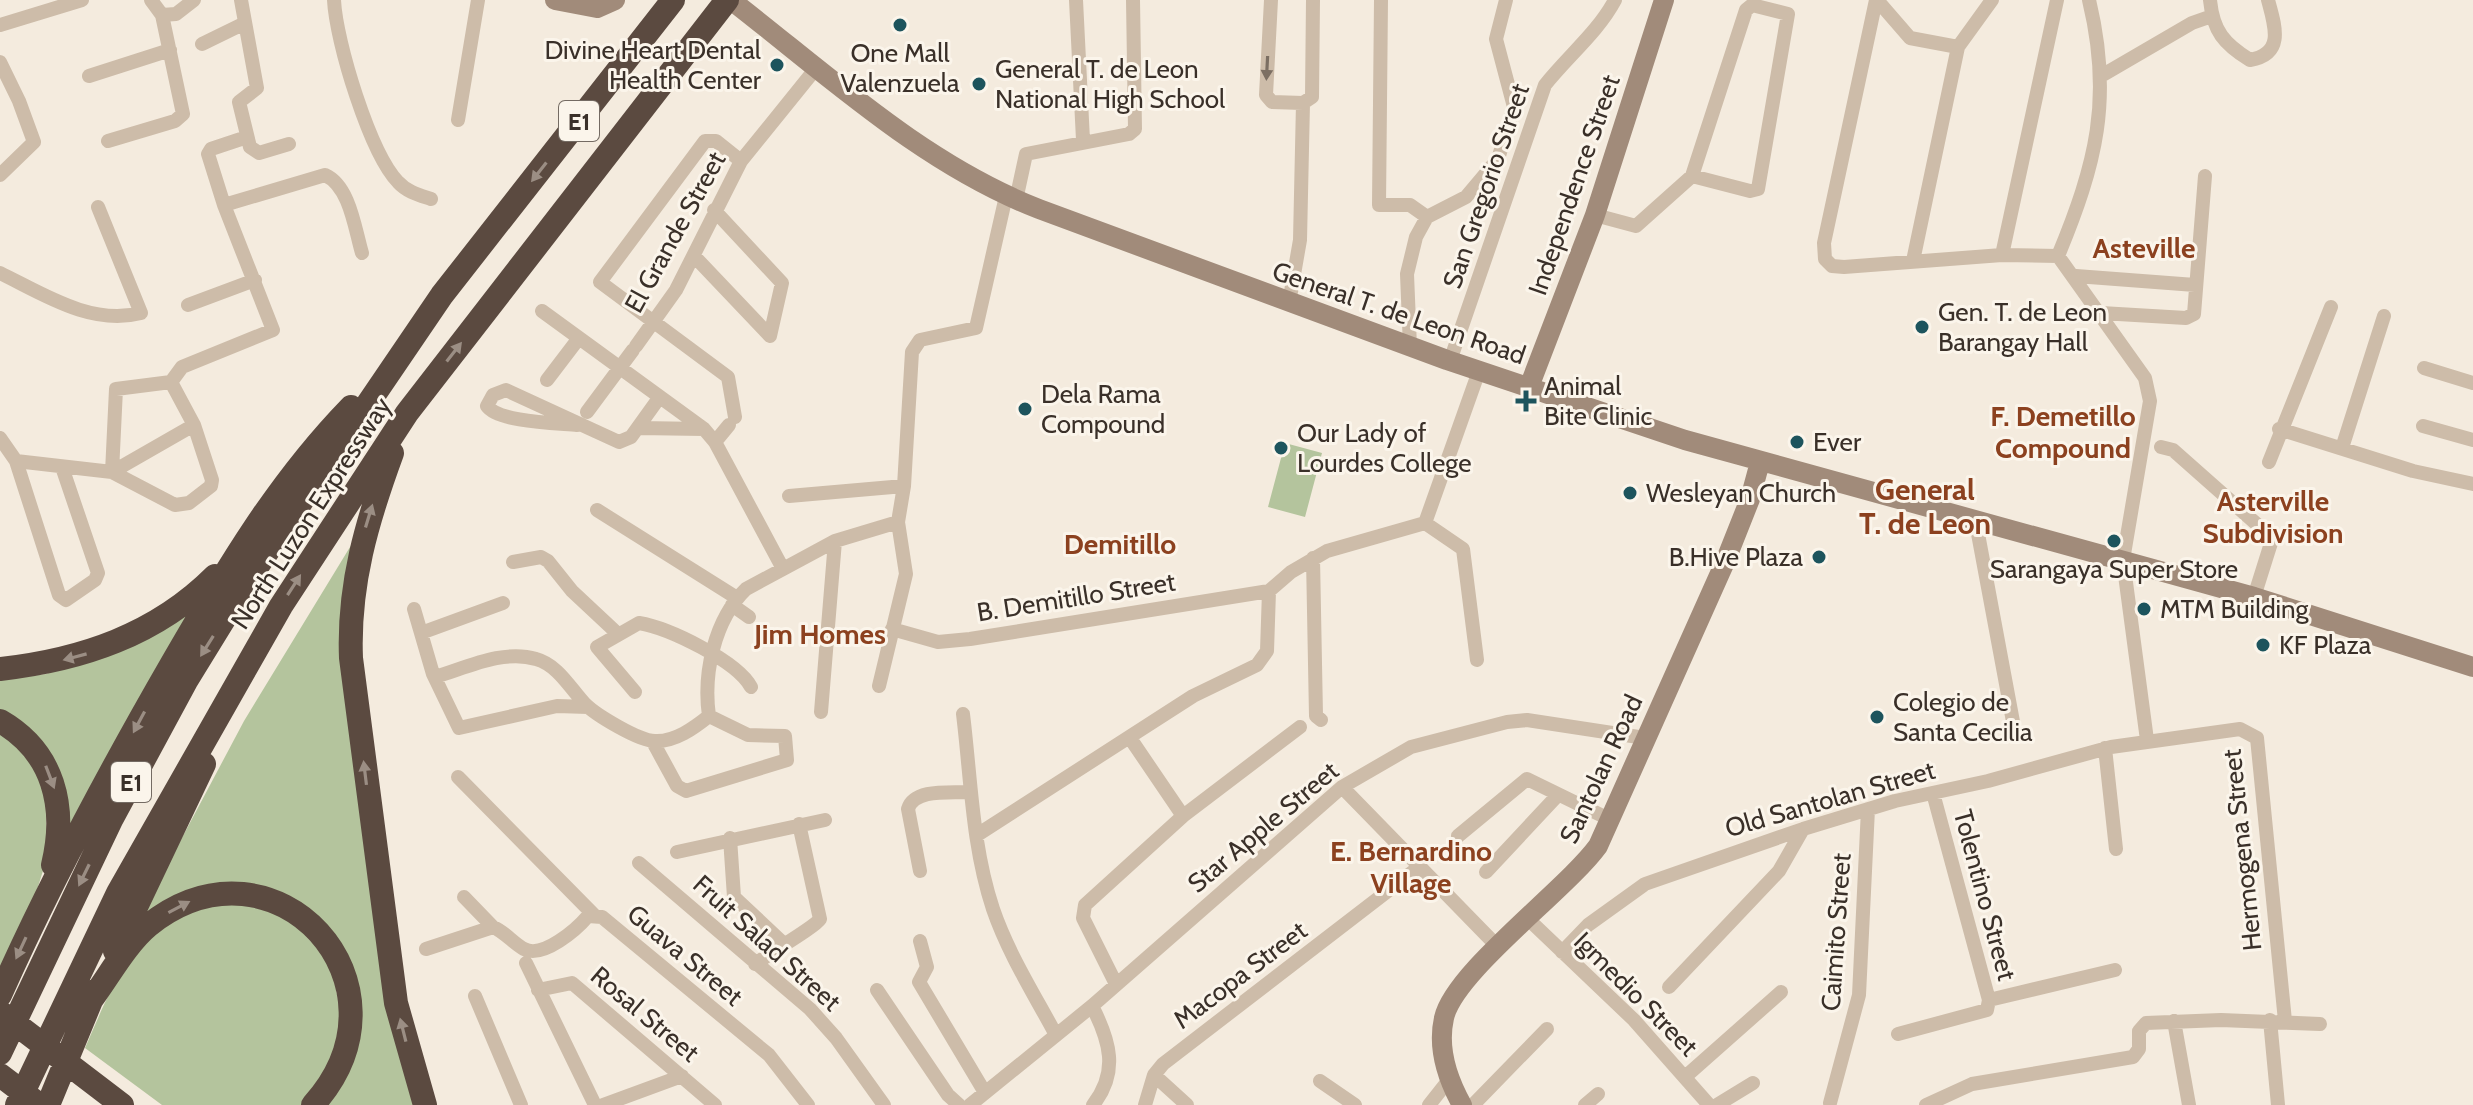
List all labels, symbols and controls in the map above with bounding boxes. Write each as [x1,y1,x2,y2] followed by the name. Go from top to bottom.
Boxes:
[891,16,909,34] marker: One Mall Valenzuela
[544,34,762,96] place label: Divine Heart Dental Health Center
[841,37,960,99] place label: One Mall Valenzuela
[995,53,1225,115] place label: General T. de Leon National High School
[768,56,786,74] marker: Divine Heart Dental Health Center
[1261,56,1274,81] one-way arrow
[1521,70,1627,299] street label: Independence Street
[970,75,988,93] marker: General T. de Leon National High School
[1436,79,1536,293] street label: San Gregorio Street
[559,101,599,141] road number: E1
[618,146,733,318] street label: El Grande Street
[531,162,547,182] one-way arrow
[2093,231,2195,265] district label: Asteville
[1268,255,1530,371] street label: General T. de Leon Road
[1938,296,2107,358] place label: Gen. T. de Leon Barangay Hall
[1913,318,1931,336] marker: Gen. T. de Leon Barangay Hall
[446,341,462,362] one-way arrow
[1544,370,1652,432] place label: Animal Bite Clinic
[1041,378,1165,440] place label: Dela Rama Compound
[1515,390,1537,412] marker: Animal Bite Clinic
[224,391,398,635] street label: North Luzon Expressway
[1990,399,2136,465] district label: F. Demetillo Compound
[1016,400,1034,418] marker: Dela Rama Compound
[1297,417,1472,479] place label: Our Lady of Lourdes College
[1813,426,1862,458] place label: Ever
[1788,433,1806,451] marker: Ever
[1272,439,1290,457] marker: Our Lady of Lourdes College
[1859,471,1991,542] district label: General T. de Leon
[1646,477,1836,509] place label: Wesleyan Church
[1621,484,1639,502] marker: Wesleyan Church
[2203,484,2343,550] district label: Asterville Subdivision
[363,504,376,528] one-way arrow
[1064,527,1176,561] district label: Demitillo
[2105,532,2123,550] marker: Sarangaya Super Store
[1669,541,1804,573] place label: B.Hive Plaza
[1810,548,1828,566] marker: B.Hive Plaza
[1990,553,2238,585] place label: Sarangaya Super Store
[974,565,1178,628] street label: B. Demitillo Street
[286,575,301,596] one-way arrow
[2160,593,2310,625] place label: MTM Building
[2135,600,2153,618] marker: MTM Building
[753,617,886,651] district label: Jim Homes
[2279,629,2372,661] place label: KF Plaza
[201,635,215,657] one-way arrow
[2254,636,2272,654] marker: KF Plaza
[63,651,88,663] one-way arrow
[1893,686,2033,748] place label: Colegio de Santa Cecilia
[1553,690,1649,848] street label: Santolan Road
[1868,708,1886,726] marker: Colegio de Santa Cecilia
[132,710,145,733] one-way arrow
[2215,747,2268,952] street label: Hermogena Street
[1181,754,1345,899] street label: Star Apple Street
[1721,754,1939,844] street label: Old Santolan Street
[358,760,371,785] one-way arrow
[111,762,151,802] road number: E1
[45,765,57,789] one-way arrow
[1947,806,2023,984] street label: Tolentino Street
[1330,834,1492,900] district label: E. Bernardino Village
[1815,852,1857,1012] street label: Caimito Street
[77,863,91,887] one-way arrow
[687,868,848,1018] street label: Fruit Salad Street
[621,898,749,1013] street label: Guava Street
[168,900,191,913] one-way arrow
[1167,914,1313,1036] street label: Macopa Street
[1567,925,1705,1063] street label: Igmedio Street
[14,936,28,960] one-way arrow
[584,959,706,1069] street label: Rosal Street
[396,1018,409,1043] one-way arrow

